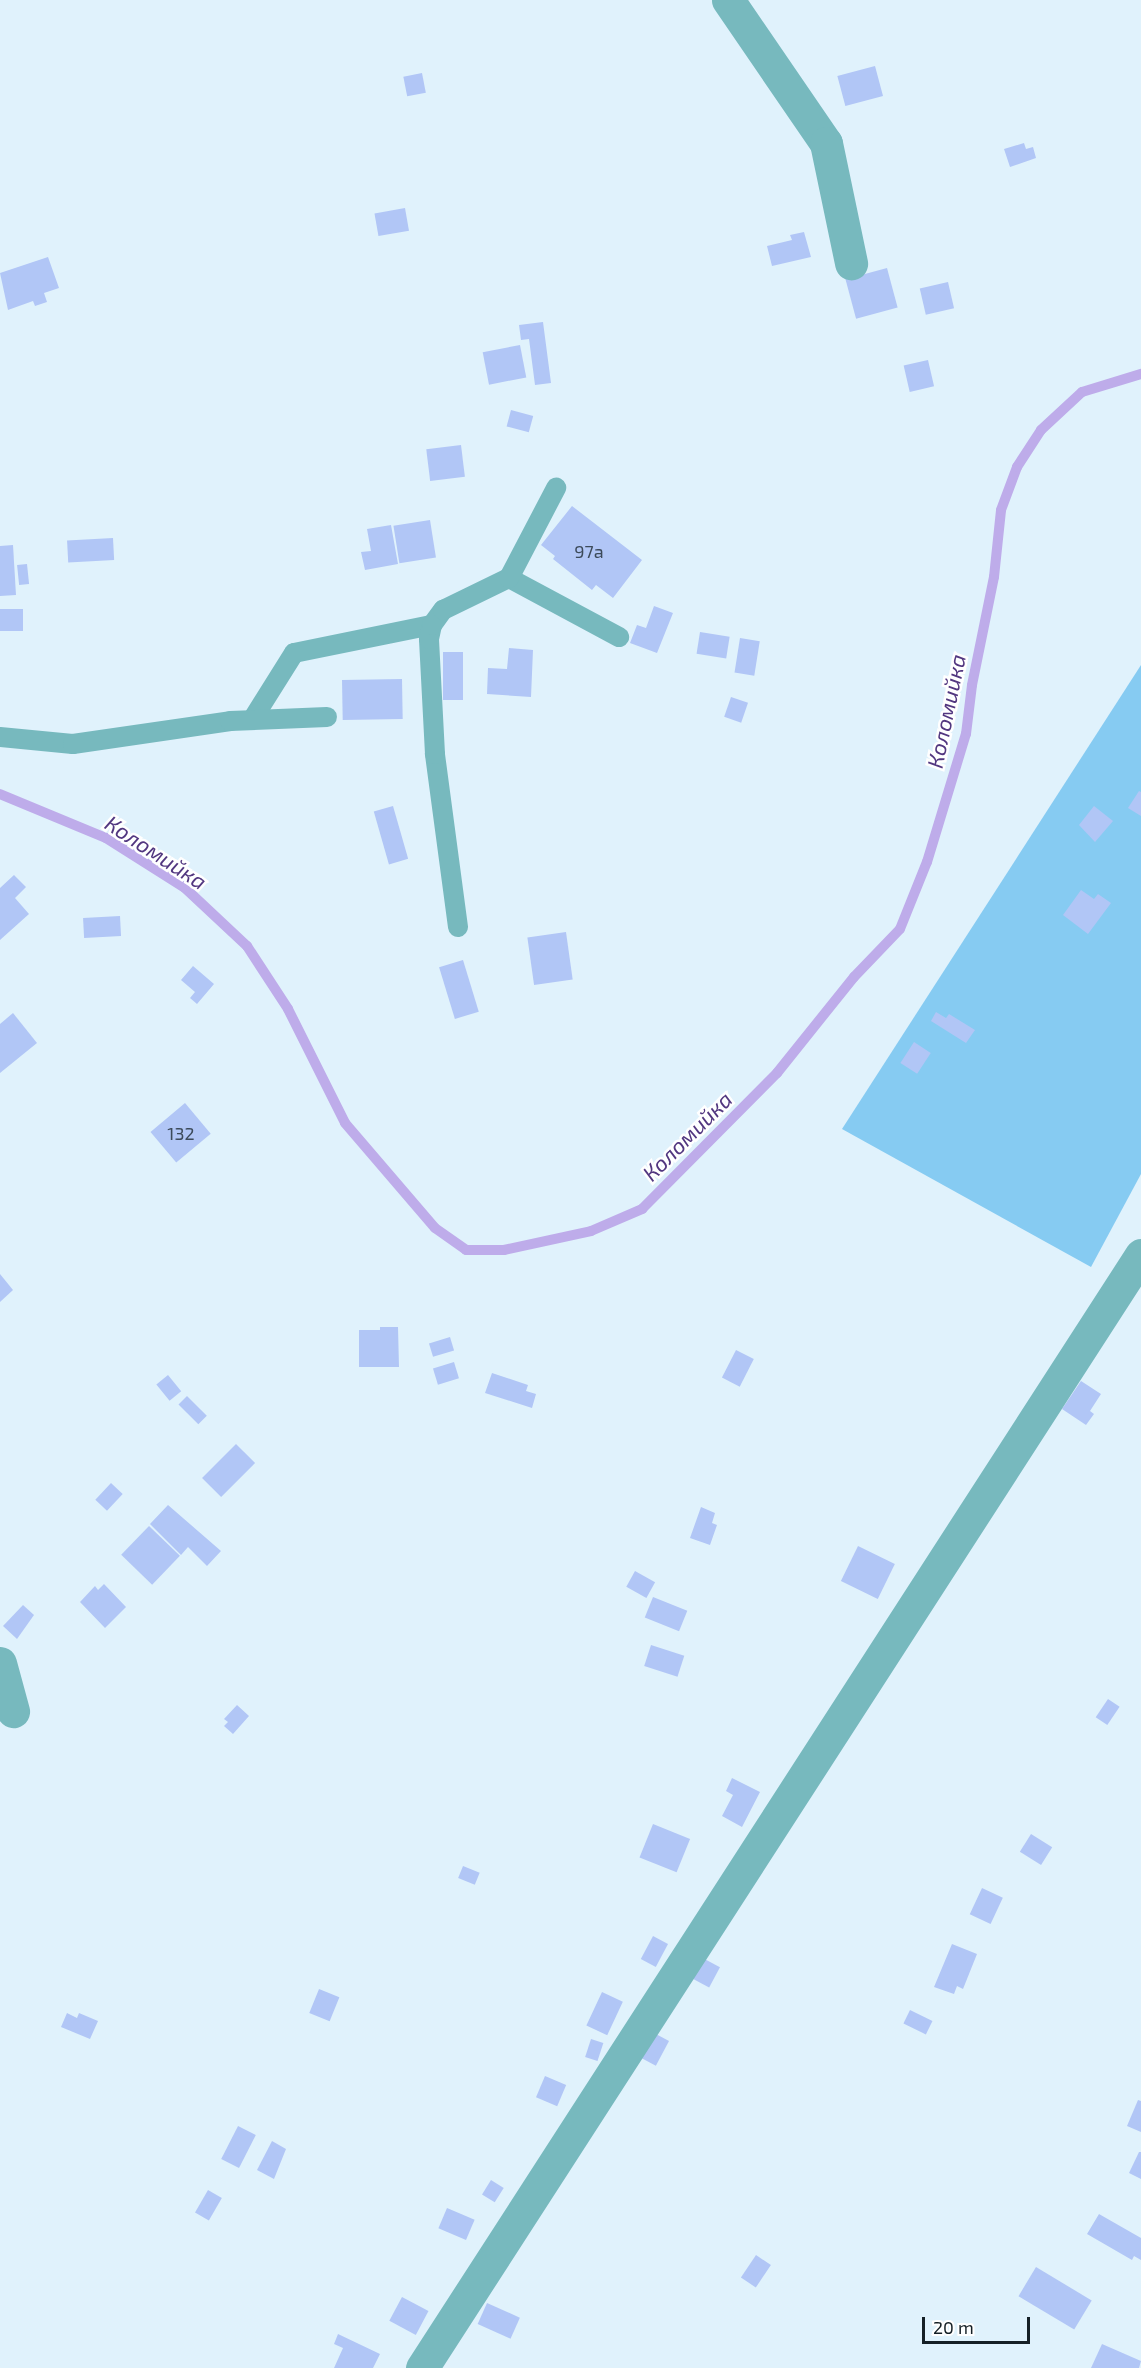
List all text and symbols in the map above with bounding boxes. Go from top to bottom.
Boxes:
house number: 97а [574,540,604,562]
water label: Коломийка [921,652,971,770]
water label: Коломийка [100,809,212,895]
water label: Коломийка [637,1086,737,1186]
house number: 132 [167,1122,195,1144]
scale bar [925,2305,1033,2343]
text: 20 m [933,2316,974,2338]

